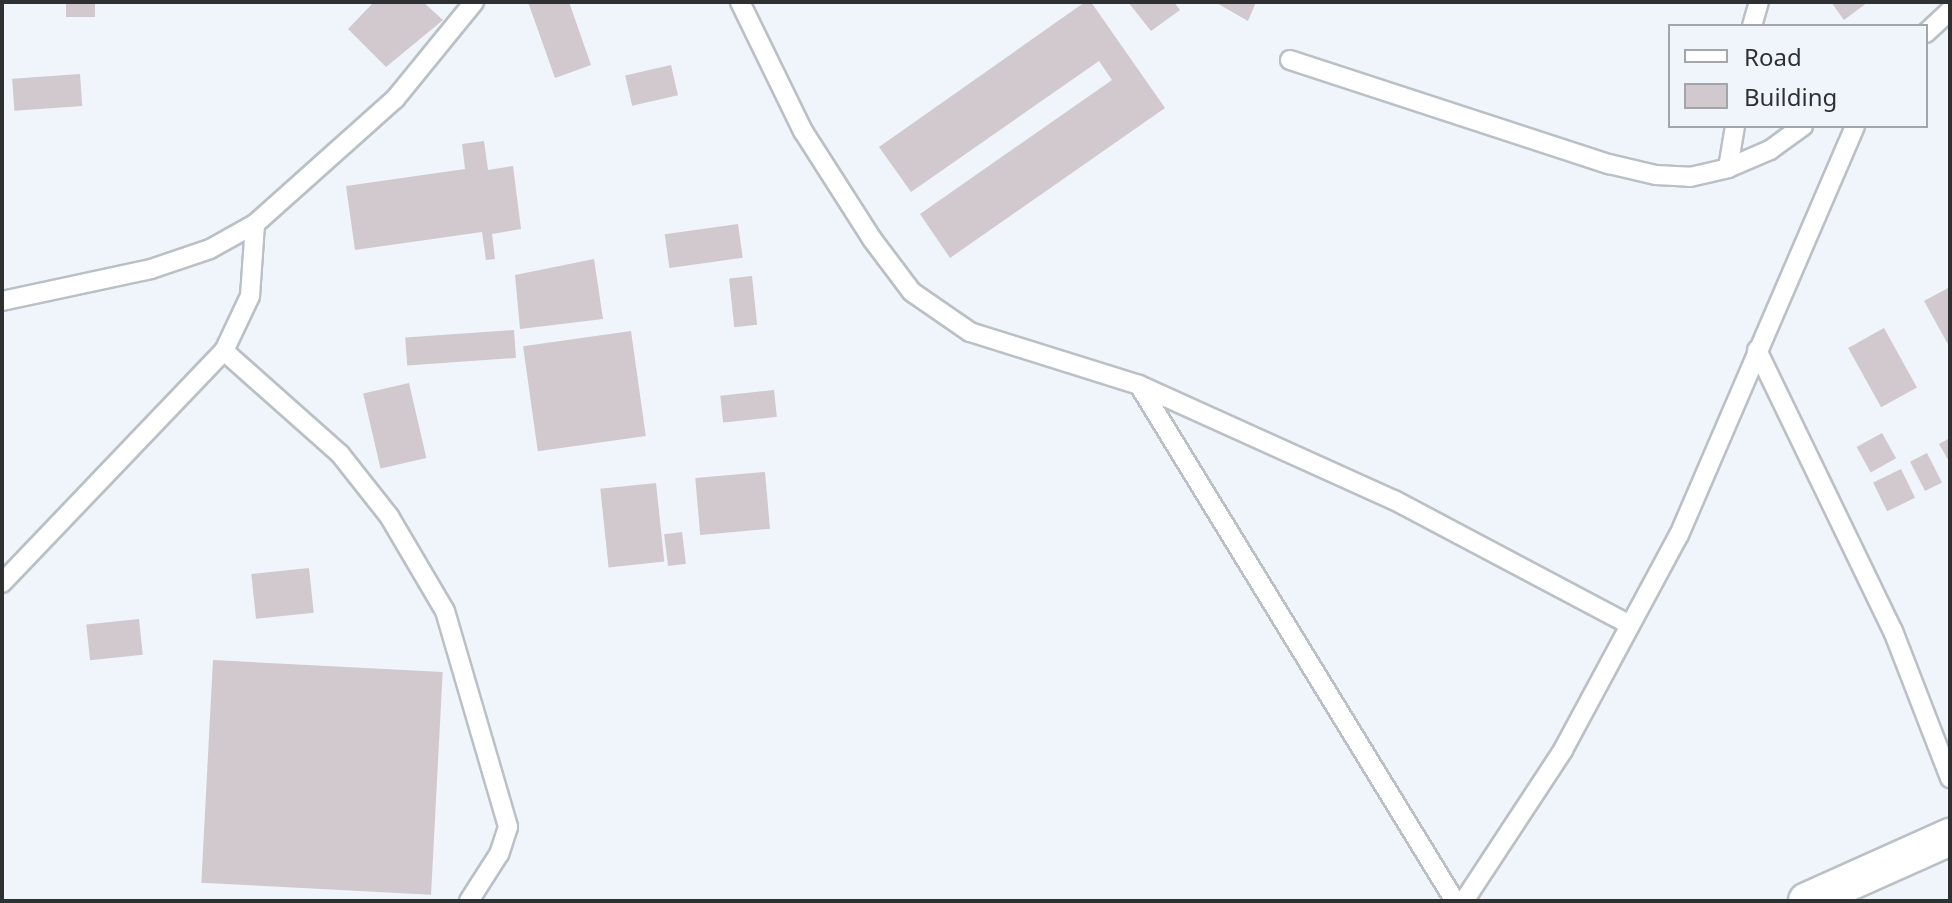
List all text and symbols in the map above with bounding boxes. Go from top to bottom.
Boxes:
legend [1668,24,1928,128]
text: Road [1744,40,1802,73]
text: Building [1744,80,1837,113]

